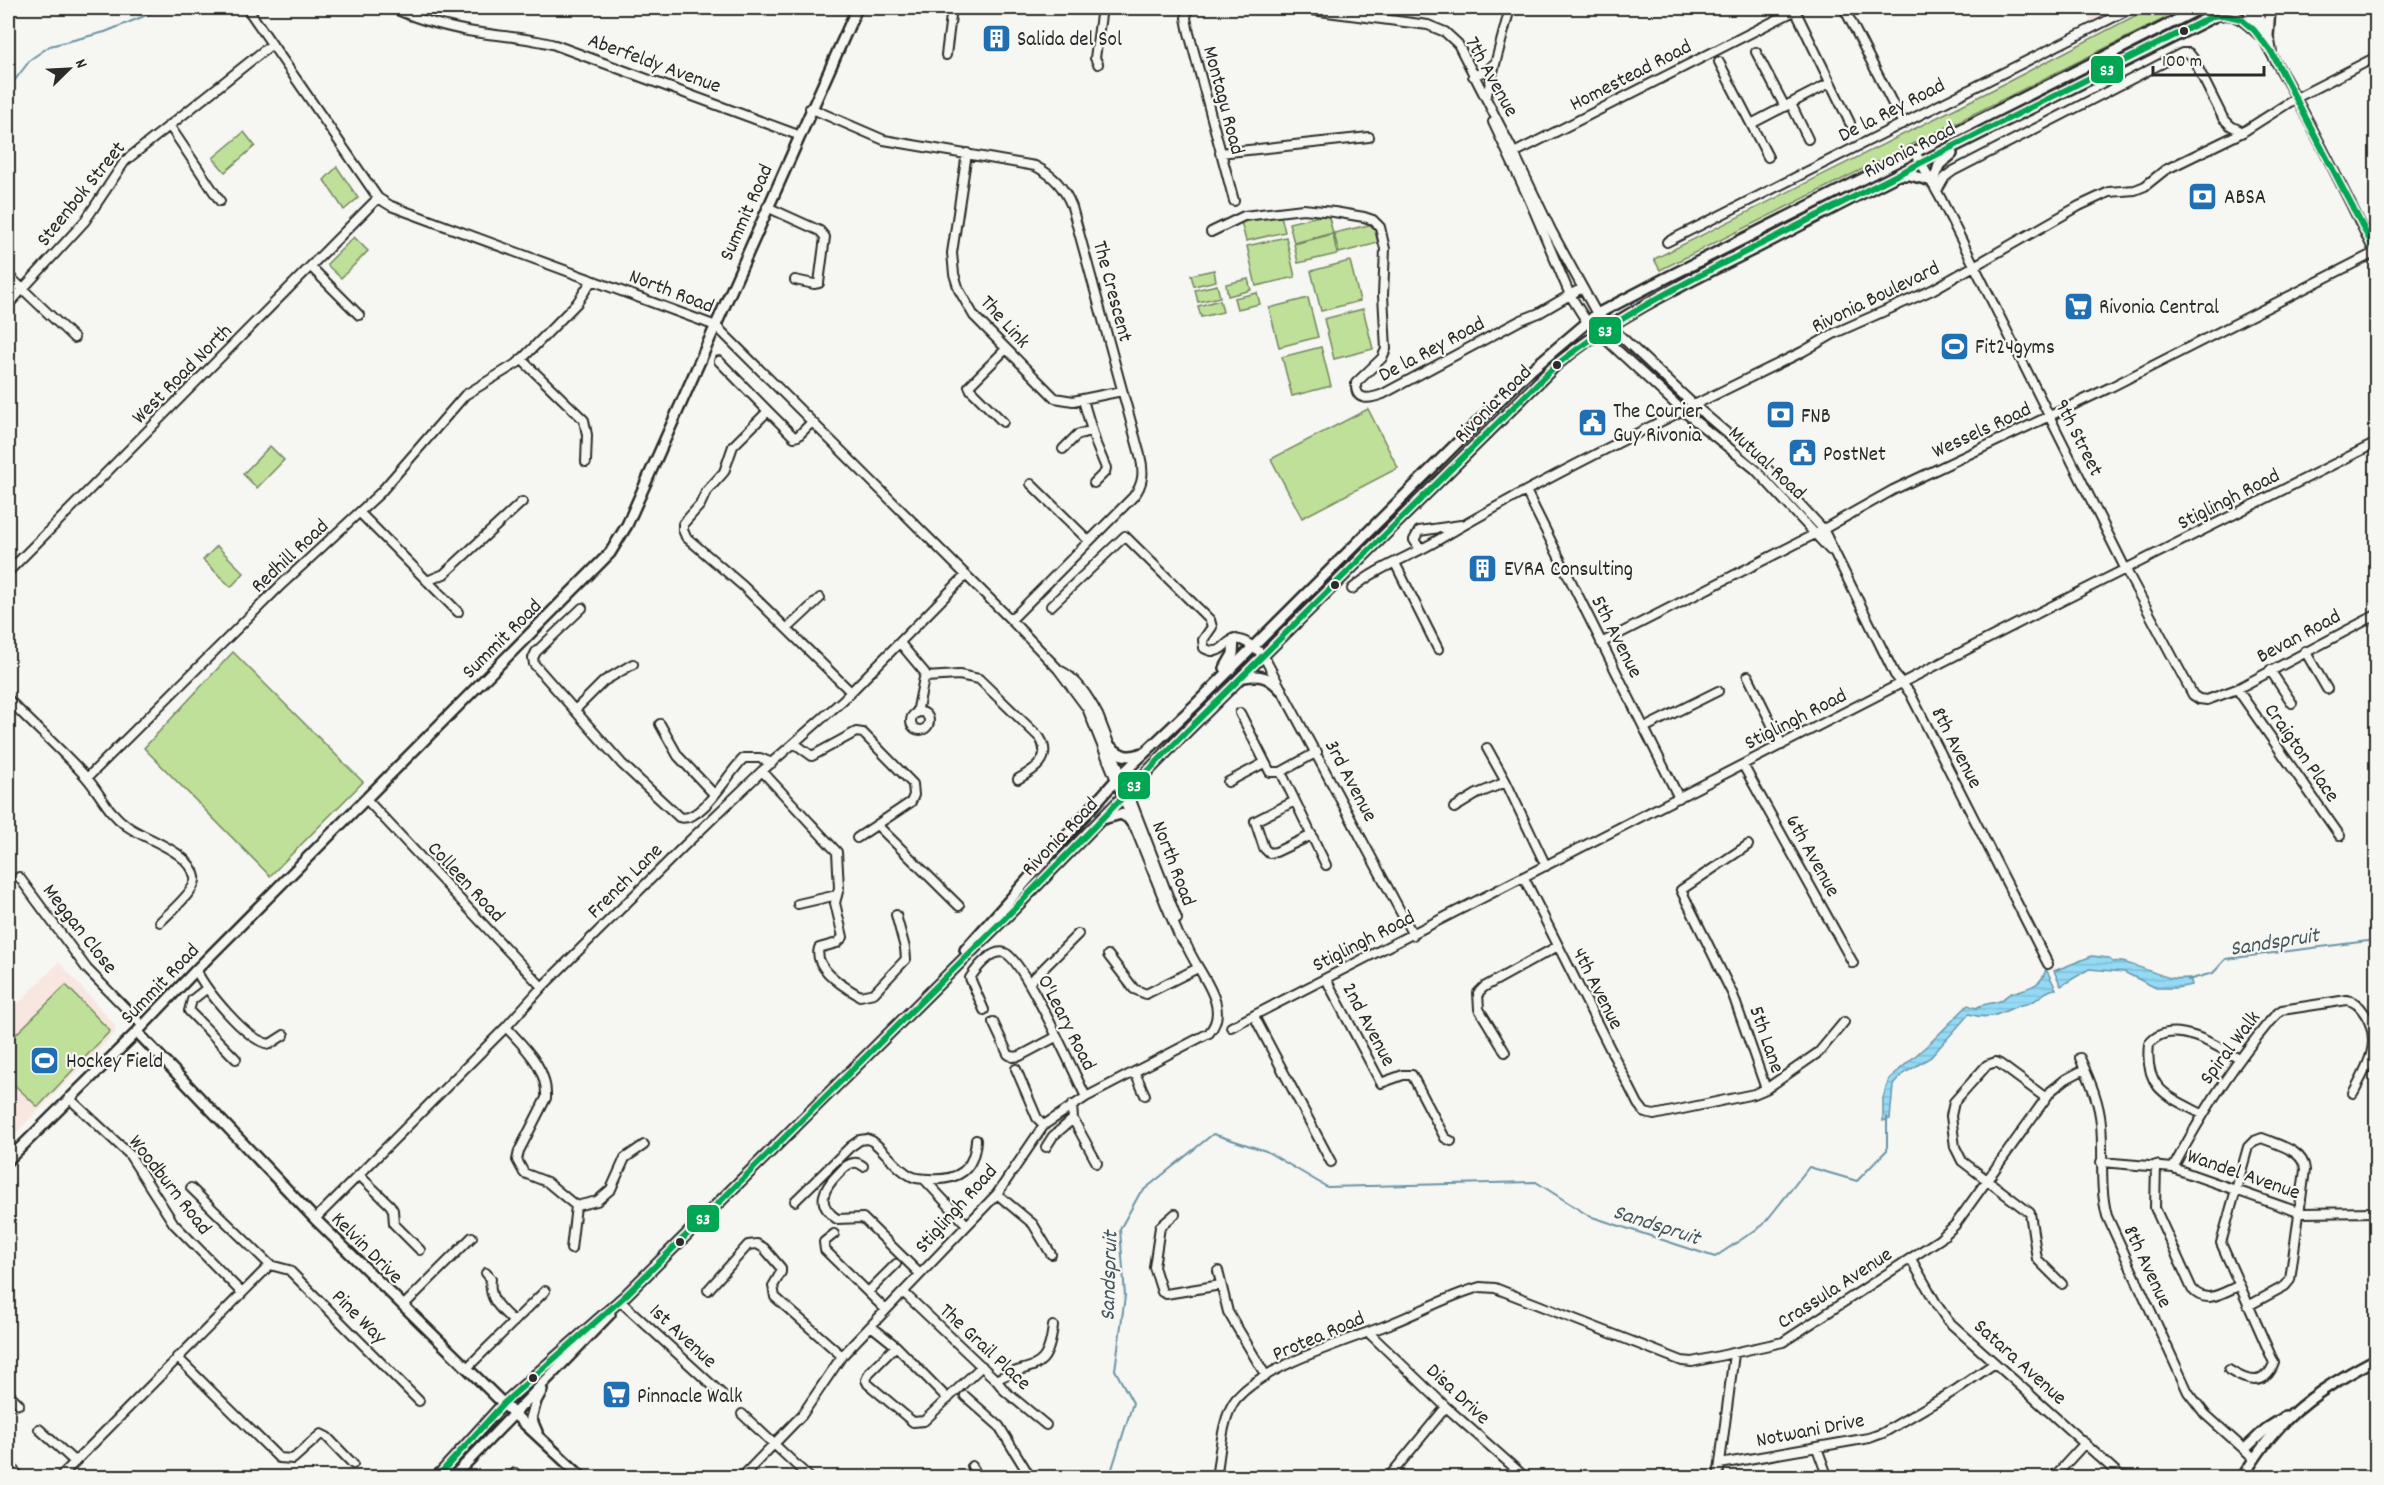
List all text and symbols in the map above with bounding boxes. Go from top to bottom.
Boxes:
building icon: Salida del Sol [980,22,1012,54]
unlabelled marker [2178,25,2190,37]
place label: Salida del Sol [1017,26,1122,56]
street label: Aberfeldy Avenue [583,27,725,103]
street label: 7th Avenue [1456,32,1525,123]
street label: Homestead Road [1565,33,1698,120]
north arrow [39,39,99,99]
scale bar [2153,39,2264,77]
street label: Montagu Road [1193,43,1251,158]
text: 100 m [2162,50,2202,75]
line badge: S3 [2090,55,2124,84]
text: N [68,56,93,72]
text: S3 [2100,60,2114,83]
street label: De la Rey Road [1834,72,1951,152]
street label: Rivonia Road [1859,116,1962,188]
street label: Steenbok Street [30,135,134,254]
street label: Summit Road [713,160,782,266]
bank icon: ABSA [2187,180,2219,212]
place label: ABSA [2224,184,2266,214]
street label: The Crescent [1083,238,1139,346]
street label: Rivonia Boulevard [1807,255,1945,343]
street label: North Road [624,263,718,323]
street label: The Link [972,290,1036,356]
supermarket icon: Rivonia Central [2062,290,2094,322]
place label: Rivonia Central [2099,294,2219,324]
street label: De la Rey Road [1374,310,1491,391]
line badge: S3 [1588,316,1622,345]
street label: West Road North [126,318,240,432]
text: S3 [1598,321,1612,344]
sports icon: Fit24gyms [1938,330,1970,362]
place label: Fit24gyms [1975,334,2055,364]
street label: Rivonia Road [1448,359,1540,451]
unlabelled marker [1551,359,1563,371]
street label: 9th Street [2045,395,2110,482]
street label: Wessels Road [1928,396,2037,468]
place label: The Courier Guy Rivonia [1613,398,1703,452]
bank icon: FNB [1764,399,1796,431]
place label: FNB [1801,403,1831,433]
public building icon: The Courier Guy Rivonia [1576,406,1608,438]
street label: Mutual Road [1720,420,1812,508]
public building icon: PostNet [1786,437,1818,469]
place label: PostNet [1823,441,1886,471]
street label: Stiglingh Road [2173,462,2286,539]
street label: Redhill Road [245,513,337,601]
building icon: EVRA Consulting [1467,552,1499,584]
place label: EVRA Consulting [1504,556,1633,586]
unlabelled marker [1329,579,1341,591]
street label: 5th Avenue [1582,591,1649,684]
street label: Summit Road [456,593,550,687]
street label: Bevan Road [2252,603,2347,672]
street label: Stiglingh Road [1740,682,1853,759]
street label: Craigton Place [2255,698,2346,809]
street label: 8th Avenue [1922,702,1989,794]
street label: 3rd Avenue [1315,735,1384,828]
line badge: S3 [1117,771,1151,800]
text: S3 [1127,776,1141,799]
street label: Rivonia Road [1016,792,1107,884]
street label: 6th Avenue [1776,810,1846,903]
street label: North Road [1142,817,1202,911]
street label: Colleen Road [419,836,511,931]
street label: French Lane [581,837,671,927]
street label: Meggan Close [34,878,123,981]
street label: Stiglingh Road [1308,904,1421,981]
water label: Sandspruit [2228,921,2323,966]
street label: Summit Road [115,938,208,1032]
street label: 4th Avenue [1563,943,1630,1036]
street label: O'Leary Road [1028,970,1102,1077]
street label: 2nd Avenue [1333,978,1402,1073]
street label: 5th Lane [1740,1002,1791,1078]
street label: Spiral Walk [2194,1006,2269,1092]
sports icon: Hockey Field [29,1044,61,1076]
place label: Hockey Field [66,1048,163,1078]
street label: Woodburn Road [120,1129,217,1242]
street label: Wandel Avenue [2182,1142,2304,1209]
street label: Stiglingh Road [909,1159,1006,1261]
water label: Sandspruit [1608,1198,1705,1256]
line badge: S3 [686,1204,720,1233]
street label: Kelvin Drive [323,1206,409,1292]
text: S3 [696,1209,710,1232]
street label: 8th Avenue [2114,1221,2178,1314]
water label: Sandspruit [1093,1229,1128,1321]
unlabelled marker [674,1236,686,1248]
street label: Crassula Avenue [1772,1241,1899,1338]
street label: Pine Way [323,1284,393,1353]
street label: 1st Avenue [641,1298,723,1377]
street label: The Grail Place [931,1298,1037,1399]
street label: Protea Road [1268,1305,1370,1371]
street label: Satara Avenue [1966,1313,2072,1413]
street label: Disa Drive [1418,1357,1496,1433]
unlabelled marker [527,1372,539,1384]
supermarket icon: Pinnacle Walk [600,1379,632,1411]
place label: Pinnacle Walk [637,1383,743,1413]
street label: Notwani Drive [1754,1407,1867,1457]

